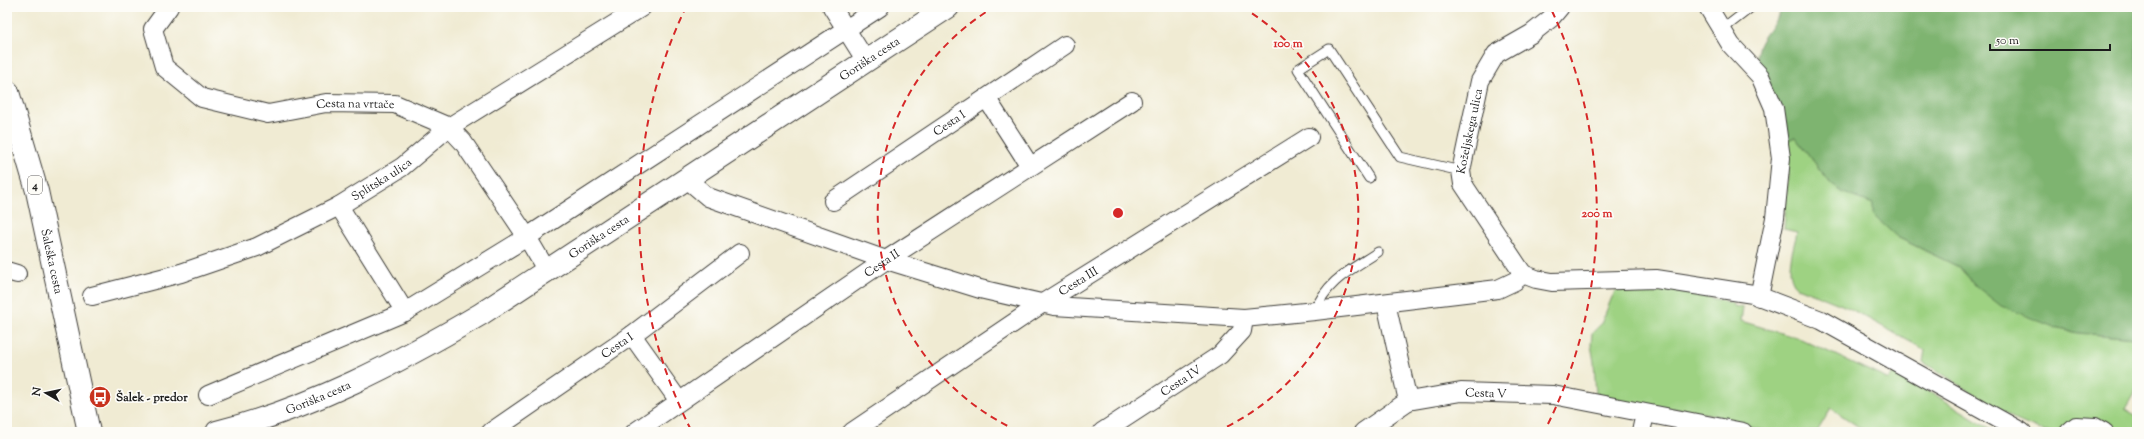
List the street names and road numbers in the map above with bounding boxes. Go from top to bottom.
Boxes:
street label: Goriška cesta [836,33,904,86]
street label: Koželjskega ulica [1453,87,1488,176]
street label: Cesta na vrtače [315,95,395,115]
street label: Cesta I [930,106,970,141]
street label: Splitska ulica [348,154,417,206]
road number: 4 [28,176,42,194]
street label: Goriška cesta [565,211,633,264]
street label: Šaleška cesta [35,227,67,296]
street label: Cesta II [861,245,904,282]
street label: Cesta III [1055,263,1102,301]
street label: Cesta I [598,329,638,364]
street label: Cesta IV [1157,361,1206,401]
street label: Goriška cesta [283,376,354,420]
street label: Cesta V [1465,384,1507,403]

